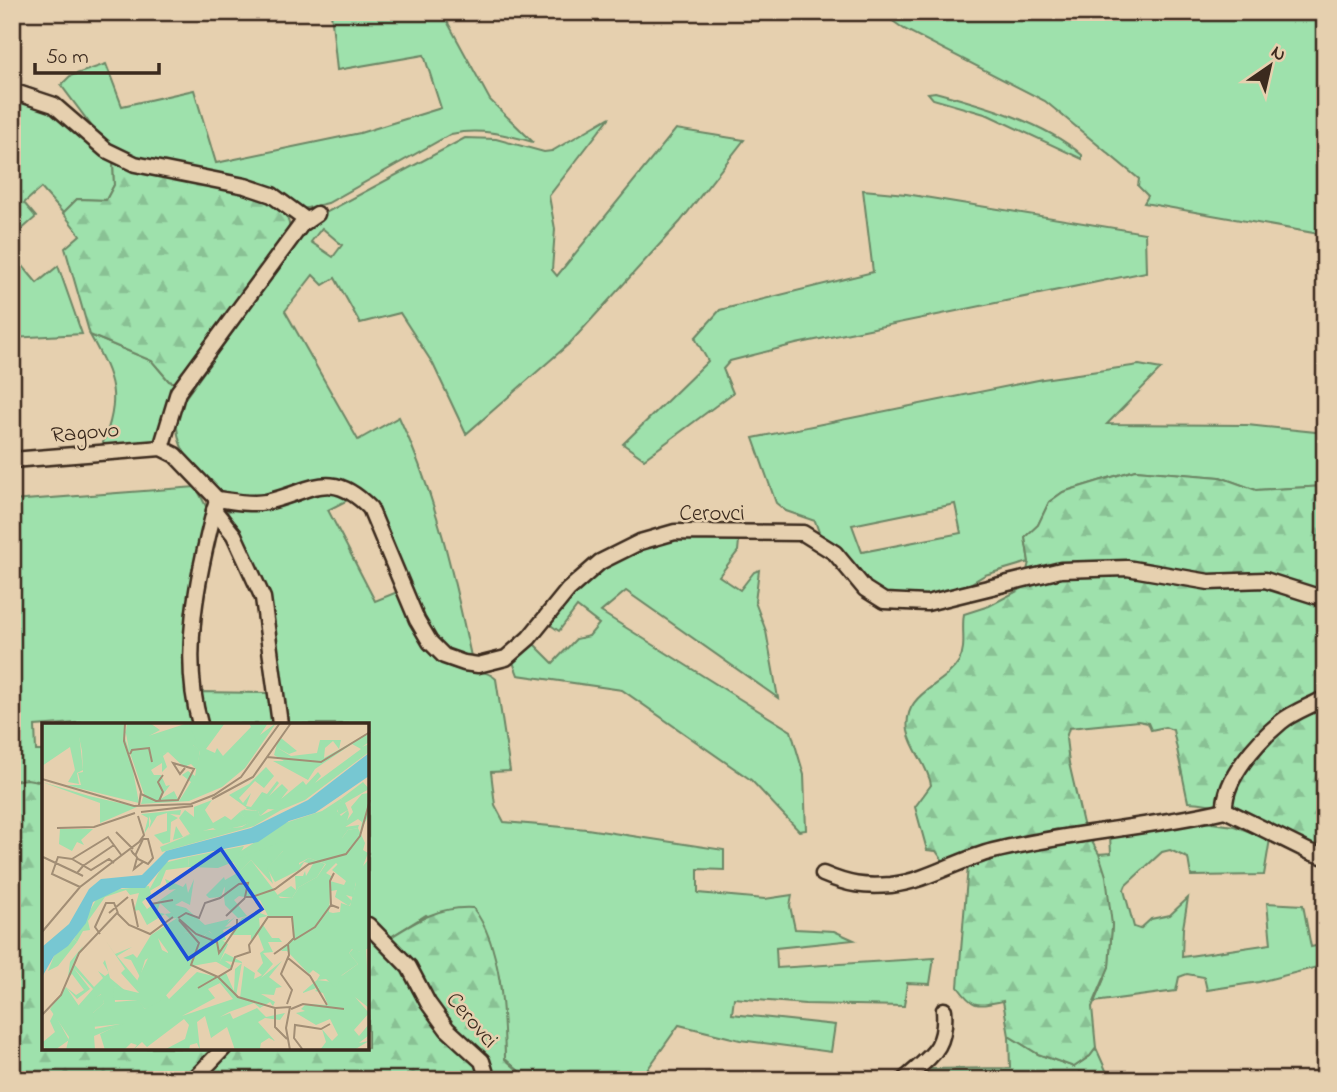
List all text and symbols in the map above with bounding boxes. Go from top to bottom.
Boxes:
scale bar [35,32,159,76]
north arrow [1236,32,1306,102]
text: N [1265,39,1291,69]
text: 50 m [46,43,89,73]
street label: Ragovo [50,414,121,454]
street label: Cerovci [679,498,745,531]
inset map [42,723,369,1050]
street label: Cerovci [437,985,505,1056]

